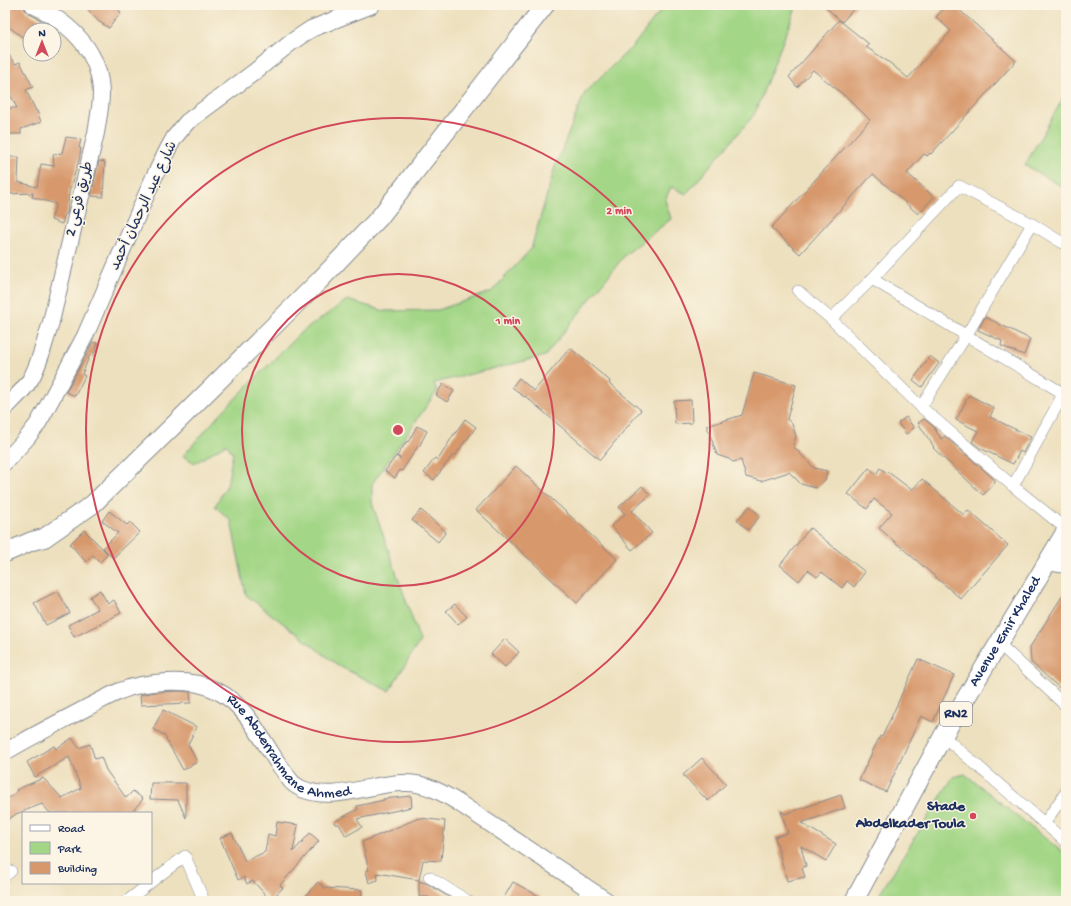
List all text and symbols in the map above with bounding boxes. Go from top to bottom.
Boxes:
north arrow [22,22,62,62]
text: N [38,28,46,40]
street label: شارع عبد الرحمان أحمد [104,137,182,274]
street label: طريق فرعي 2 [62,159,100,239]
text: 2 min [606,205,632,219]
text: 1 min [495,315,521,329]
centre of rings [391,423,405,437]
street label: Avenue Emir Khaled [966,572,1046,690]
street label: Rue Abderrahmane Ahmed [223,691,354,803]
road number: RN2 [940,702,972,726]
place label: Stade Abdelkader Toula [855,798,966,833]
marker: Stade Abdelkader Toula [968,811,978,821]
legend [22,812,152,884]
text: Road [58,823,85,837]
text: Park [57,843,83,857]
text: Building [57,863,97,877]

